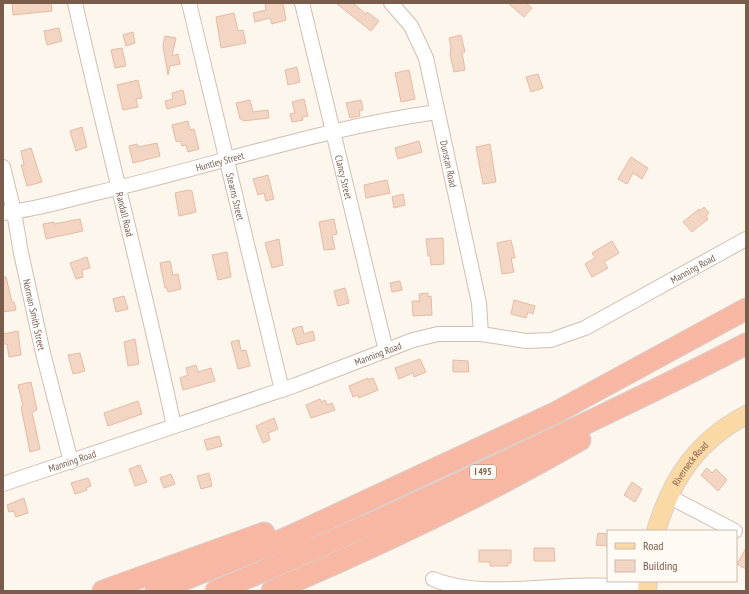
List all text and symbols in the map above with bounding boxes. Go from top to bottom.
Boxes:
street label: Dunstan Road [437,139,460,189]
street label: Huntley Street [194,149,246,174]
street label: Clancy Street [332,154,355,201]
street label: Stearns Street [223,172,247,222]
street label: Randall Road [113,191,136,238]
street label: Manning Road [668,251,718,287]
street label: Norman Smith Street [20,278,48,352]
street label: Manning Road [353,339,403,369]
street label: Riverneck Road [669,439,711,488]
street label: Manning Road [47,447,98,475]
road number: I 495 [470,465,496,479]
legend [607,530,737,582]
text: Road [643,538,663,553]
text: Building [643,558,678,573]

